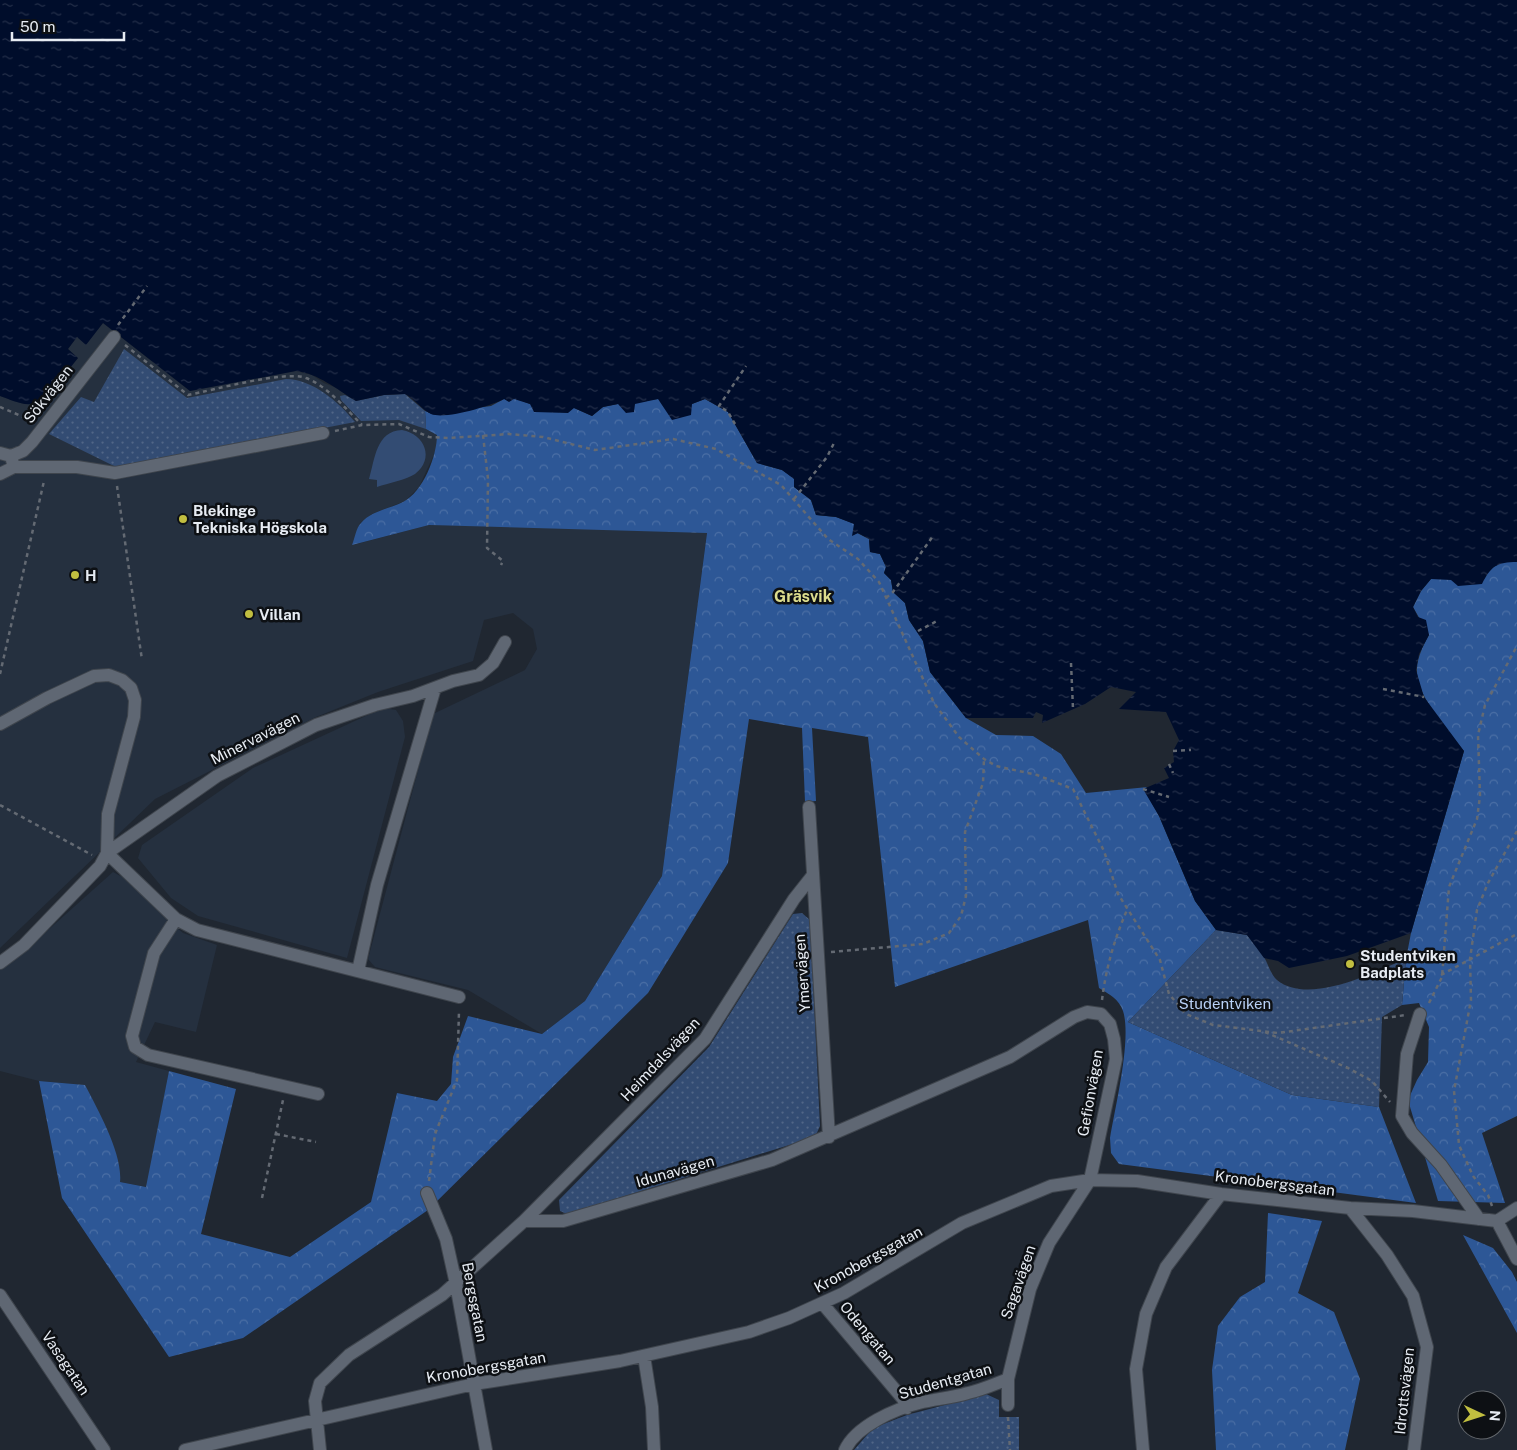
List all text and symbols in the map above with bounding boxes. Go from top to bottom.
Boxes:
scale bar [12,10,125,42]
text: 50 m [20,18,55,35]
street label: Sökvägen [20,362,76,426]
place label: Blekinge Tekniska Högskola [193,502,327,536]
marker: Blekinge Tekniska Högskola [177,513,189,525]
place label: H [85,567,97,584]
marker: H [69,569,81,581]
district label: Gräsvik [774,587,832,606]
place label: Villan [259,606,301,623]
marker: Villan [243,608,255,620]
street label: Minervavägen [208,708,302,768]
street label: Ymervägen [791,933,813,1013]
place label: Studentviken Badplats [1360,947,1456,981]
marker: Studentviken Badplats [1344,958,1356,970]
park label: Studentviken [1179,995,1271,1012]
street label: Heimdalsvägen [617,1014,703,1104]
street label: Gefionvägen [1074,1048,1106,1138]
street label: Idunavägen [634,1152,716,1190]
street label: Kronobergsgatan [1214,1167,1336,1199]
street label: Kronobergsgatan [811,1222,925,1296]
street label: Sagavägen [997,1243,1039,1321]
street label: Bergsgatan [459,1261,491,1343]
street label: Odengatan [837,1298,899,1368]
street label: Vasagatan [38,1328,94,1398]
street label: Idrottsvägen [1391,1347,1417,1435]
street label: Kronobergsgatan [425,1348,547,1386]
street label: Studentgatan [897,1360,993,1402]
north arrow [1457,1390,1507,1440]
text: N [1487,1410,1503,1422]

